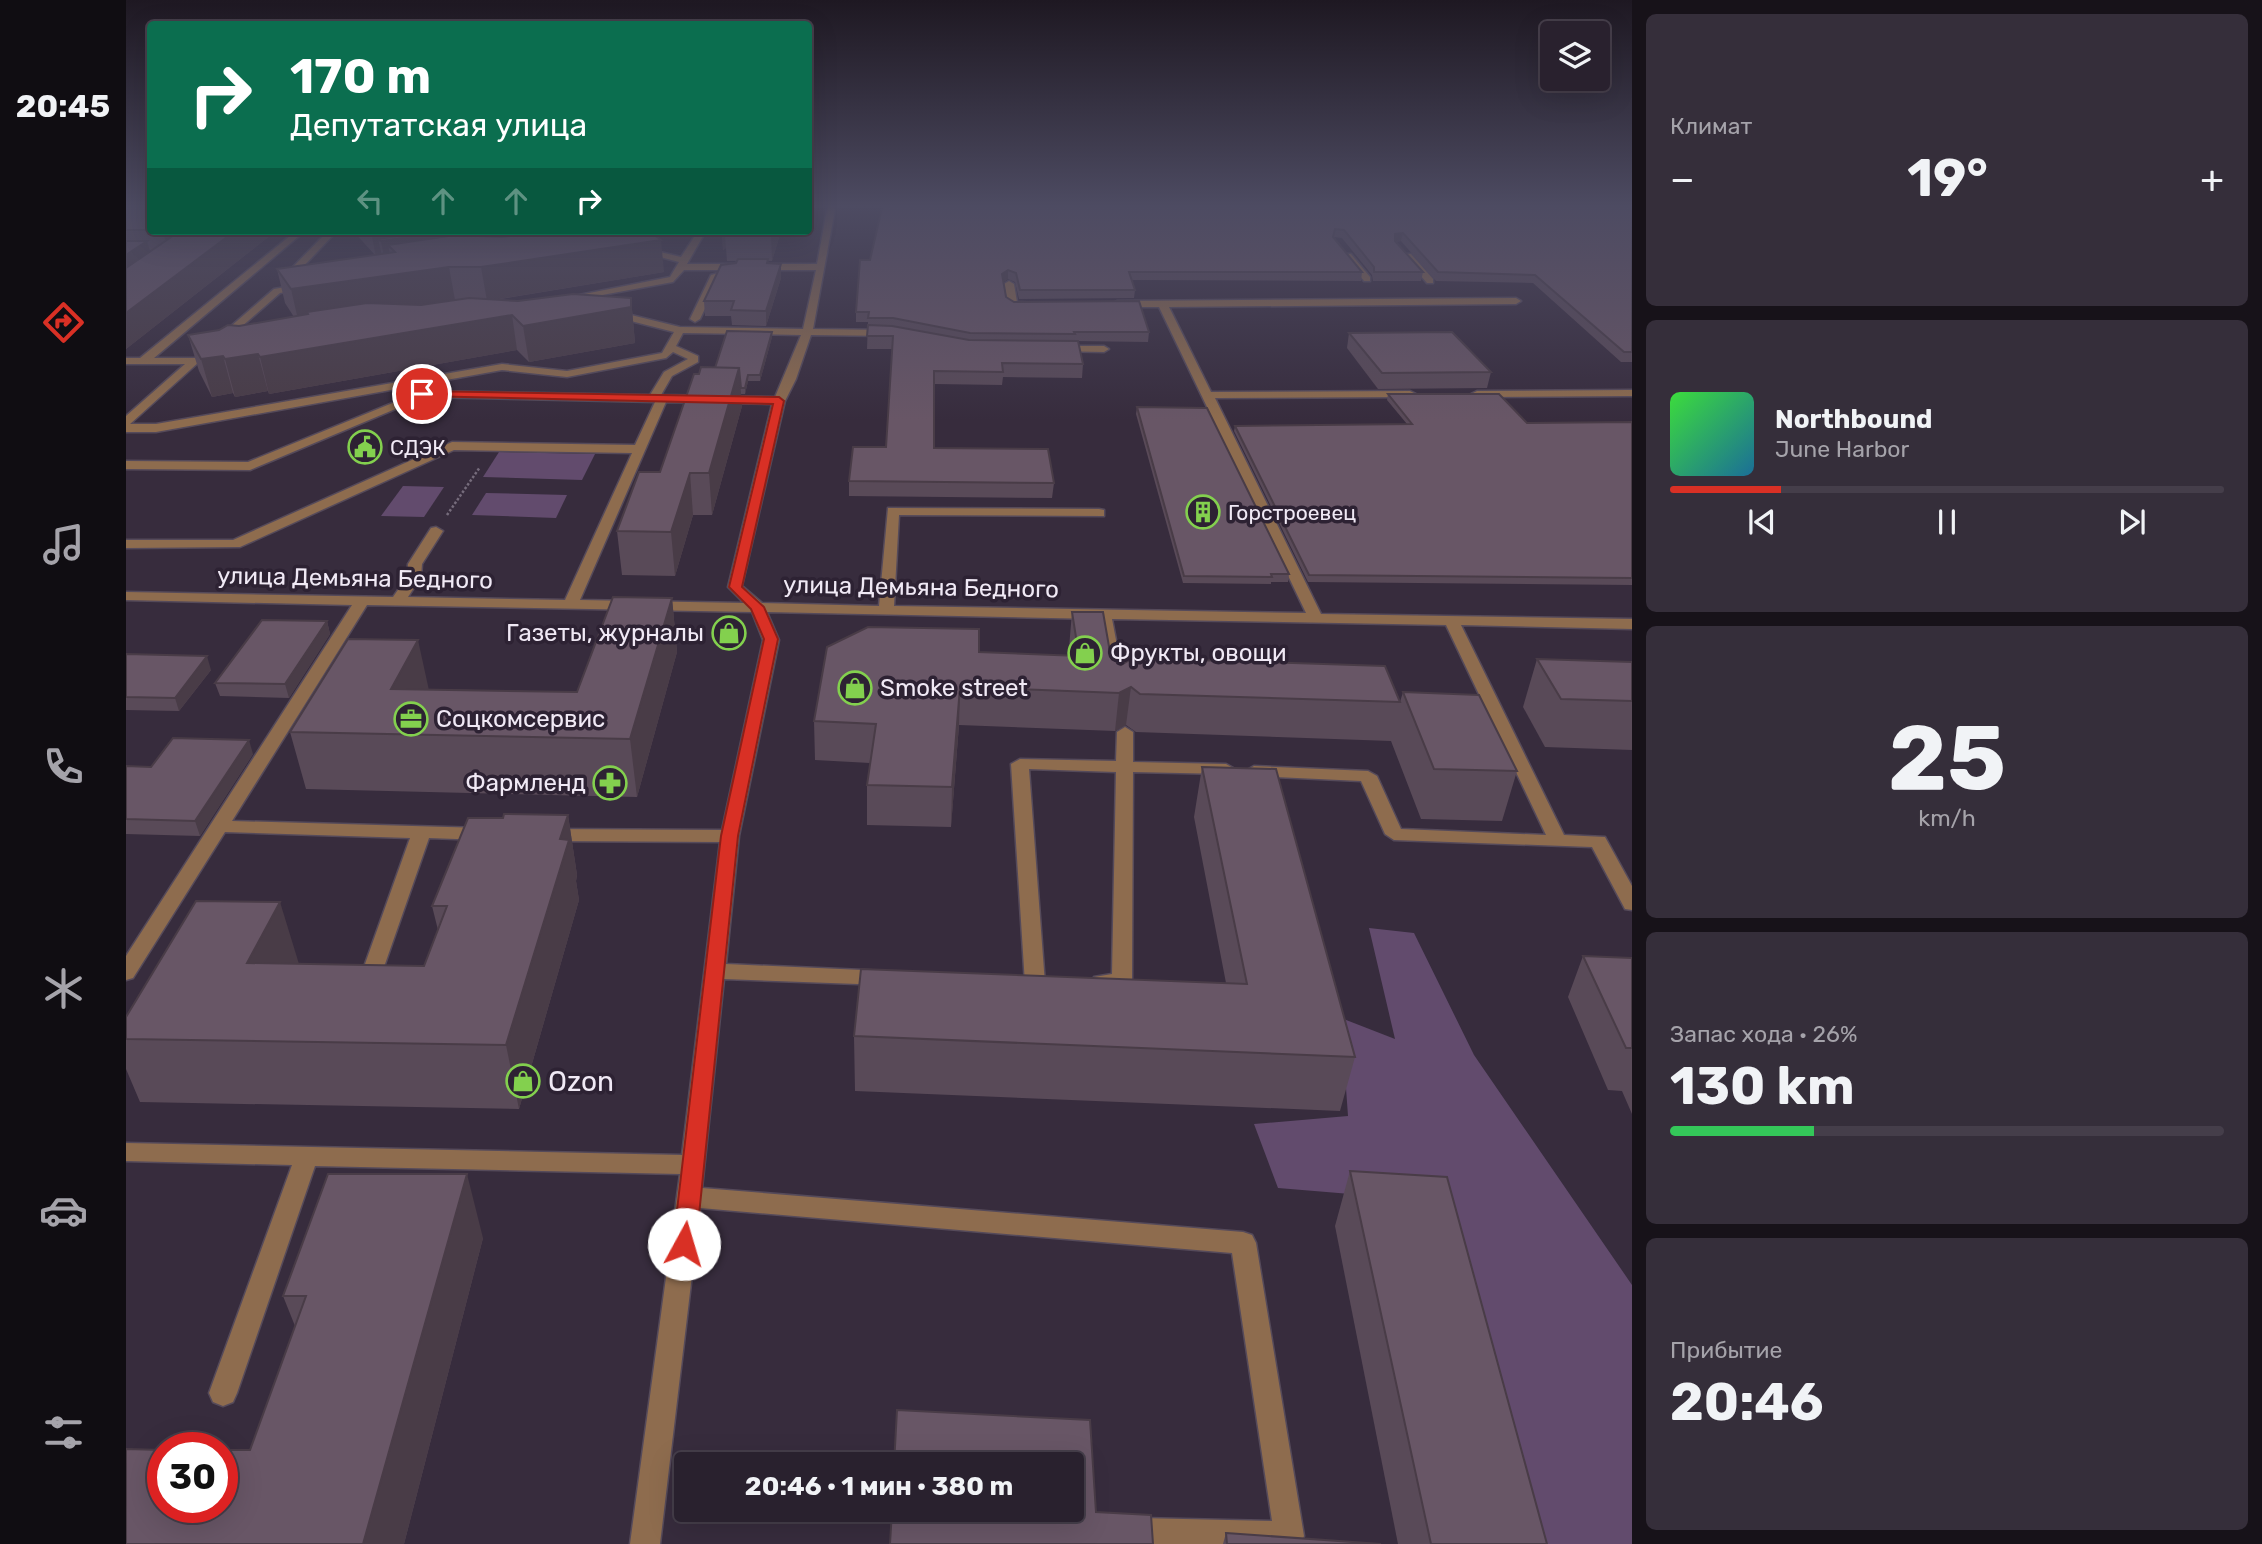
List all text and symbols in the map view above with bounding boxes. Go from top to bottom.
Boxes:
map controls [1540,21,1610,91]
button: layers [1540,21,1610,91]
text: 170 m [290,47,431,105]
icon: right [175,49,266,140]
text: 20:45 [16,87,110,125]
text: Депутатская улица [290,106,587,144]
text: Климат [1670,112,1752,140]
text: 19° [1907,147,1988,209]
text: − [1670,156,1695,202]
text: + [2200,156,2224,202]
icon: left [351,182,389,220]
icon: ahead [424,182,462,220]
icon: ahead [497,182,535,220]
icon: right [570,182,608,220]
icon: directions [39,298,88,347]
pin [392,364,452,424]
icon: arrive [403,375,441,413]
text: Northbound [1775,404,1933,435]
public building icon: СДЭК [346,428,384,466]
place label: СДЭК [390,435,446,460]
text: June Harbor [1775,435,1909,463]
building icon: Горстроевец [1184,493,1222,531]
place label: Горстроевец [1228,500,1356,525]
icon: previous [1743,503,1781,541]
icon: pause [1928,503,1966,541]
icon: next [2113,503,2151,541]
icon: music [39,520,88,569]
street label: улица Демьяна Бедного [217,562,493,594]
street label: улица Демьяна Бедного [783,571,1059,603]
shop icon: Газеты, журналы [710,614,748,652]
place label: Газеты, журналы [506,619,704,647]
shop icon: Фрукты, овощи [1066,634,1104,672]
place label: Фрукты, овощи [1110,639,1287,667]
shop icon: Smoke street [836,669,874,707]
place label: Smoke street [880,674,1028,702]
office icon: Соцкомсервис [392,700,430,738]
text: 25 [1888,704,2006,812]
place label: Соцкомсервис [436,705,605,733]
icon: phone [39,742,88,791]
pharmacy icon: Фармленд [591,764,629,802]
place label: Фармленд [465,769,586,797]
text: km/h [1918,804,1976,832]
icon: climate [39,964,88,1013]
text: Запас хода · 26% [1670,1020,1857,1048]
text: 130 km [1670,1055,1855,1117]
shop icon: Ozon [504,1062,542,1100]
place label: Ozon [548,1065,614,1098]
icon: car [39,1186,88,1235]
position arrow [647,1207,721,1281]
text: Прибытие [1670,1336,1782,1364]
text: 20:46 [1670,1371,1824,1433]
icon: filters [39,1408,88,1457]
speed limit sign: 30 [147,1432,238,1523]
text: 20:46 · 1 мин · 380 m [745,1471,1013,1502]

